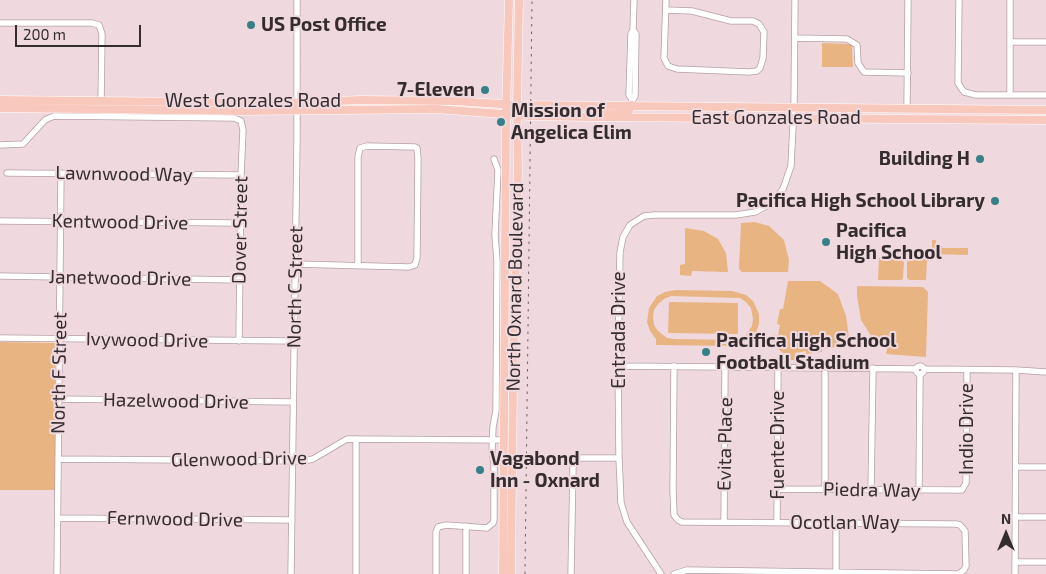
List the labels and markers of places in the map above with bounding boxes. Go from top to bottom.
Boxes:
place label: US Post Office [261,14,387,36]
marker: US Post Office [245,19,257,31]
place label: 7-Eleven [397,79,475,101]
marker: 7-Eleven [479,84,491,96]
place label: Mission of Angelica Elim [511,100,632,144]
marker: Mission of Angelica Elim [495,116,507,128]
place label: Building H [879,148,970,170]
marker: Building H [974,153,986,165]
place label: Pacifica High School Library [736,190,985,212]
marker: Pacifica High School Library [989,195,1001,207]
place label: Pacifica High School [836,220,942,264]
marker: Pacifica High School [820,236,832,248]
place label: Pacifica High School Football Stadium [716,330,896,374]
marker: Pacifica High School Football Stadium [700,346,712,358]
place label: Vagabond Inn - Oxnard [490,448,600,492]
marker: Vagabond Inn - Oxnard [474,464,486,476]

